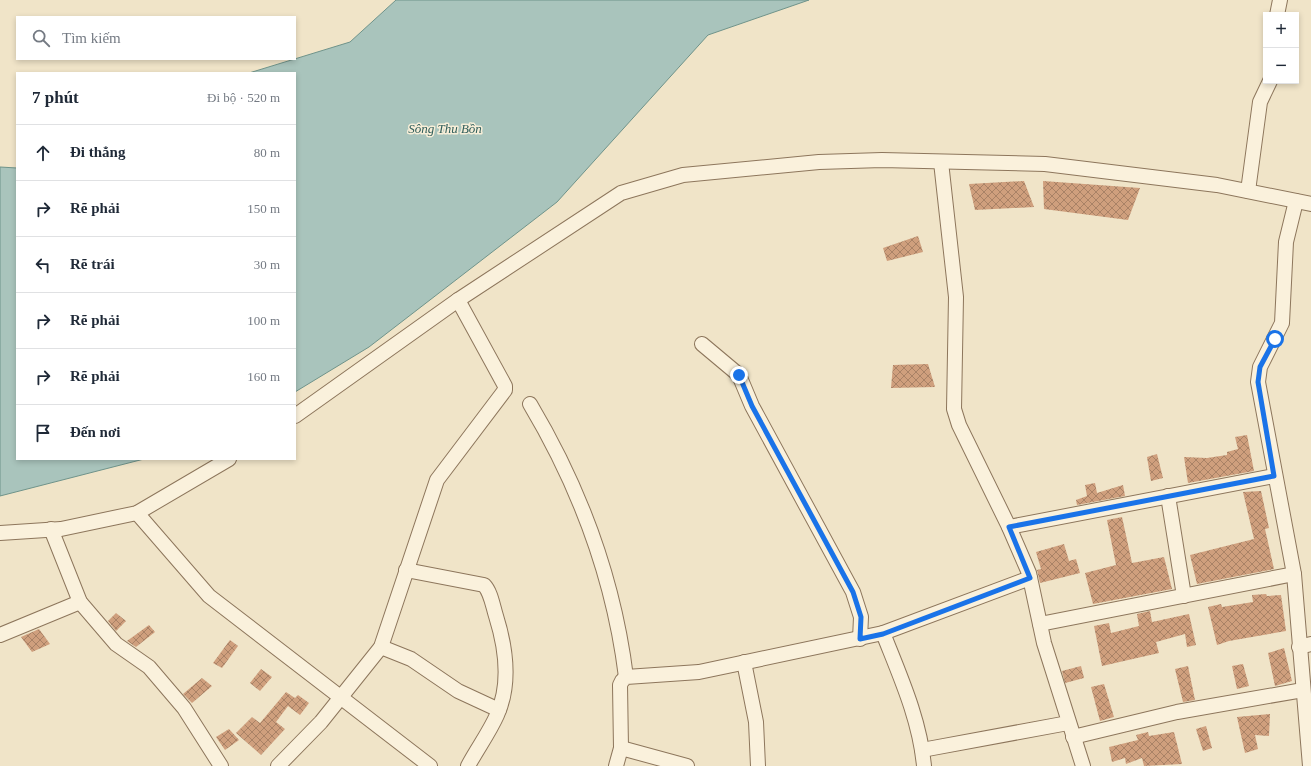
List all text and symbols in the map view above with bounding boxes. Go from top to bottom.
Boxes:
map controls [1263,12,1299,84]
button: + [1263,12,1299,48]
search box [16,16,296,60]
icon: search [30,27,52,49]
text: Tìm kiếm [62,30,121,46]
button: − [1263,48,1299,84]
text: 7 phút [32,88,79,107]
text: Đi bộ · 520 m [207,90,280,105]
water label: Sông Thu Bồn [408,121,482,136]
icon: ahead [32,142,54,164]
text: Đi thẳng [70,144,125,160]
text: 80 m [254,145,280,160]
icon: right [32,198,54,220]
text: Rẽ phải [70,200,120,216]
text: 150 m [247,201,280,216]
icon: left [32,254,54,276]
text: Rẽ trái [70,256,115,272]
text: 30 m [254,257,280,272]
icon: right [32,310,54,332]
text: Rẽ phải [70,312,120,328]
text: 100 m [247,313,280,328]
route start [1266,330,1284,348]
icon: right [32,366,54,388]
route end [730,366,748,384]
text: Rẽ phải [70,368,120,384]
text: 160 m [247,369,280,384]
icon: arrive [32,422,54,444]
text: Đến nơi [70,424,120,440]

